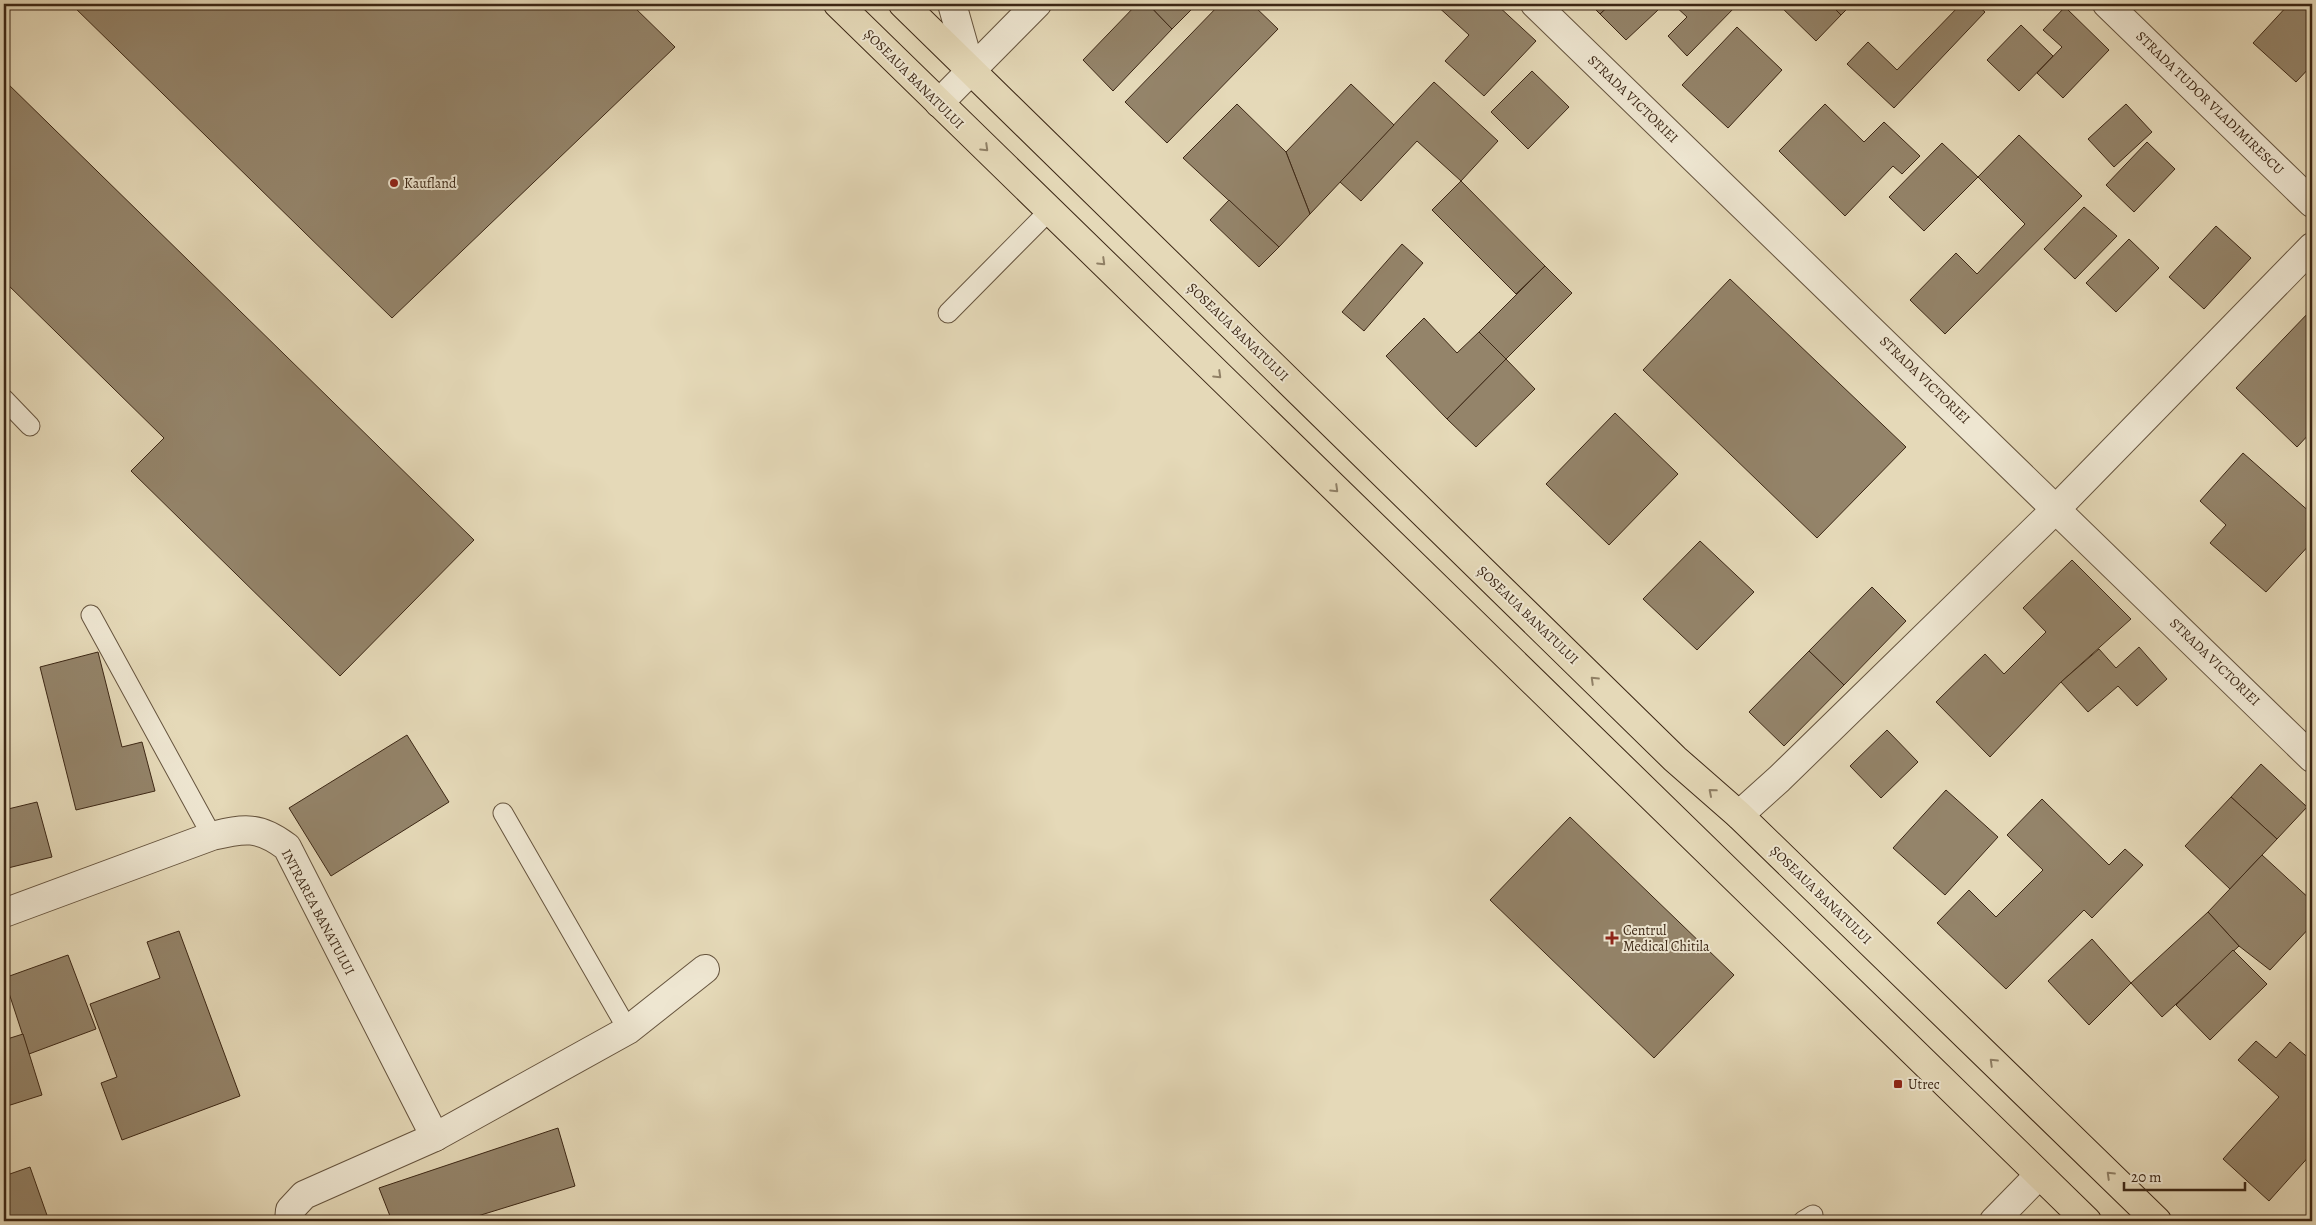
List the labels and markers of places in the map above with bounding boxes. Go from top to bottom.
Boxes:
place label: Kaufland [404,174,457,193]
marker: Kaufland [388,177,400,189]
place label: Centrul Medical Chitila [1623,921,1710,956]
marker: Centrul Medical Chitila [1605,931,1619,945]
place label: Utrec [1908,1075,1940,1094]
marker: Utrec [1892,1078,1904,1090]

